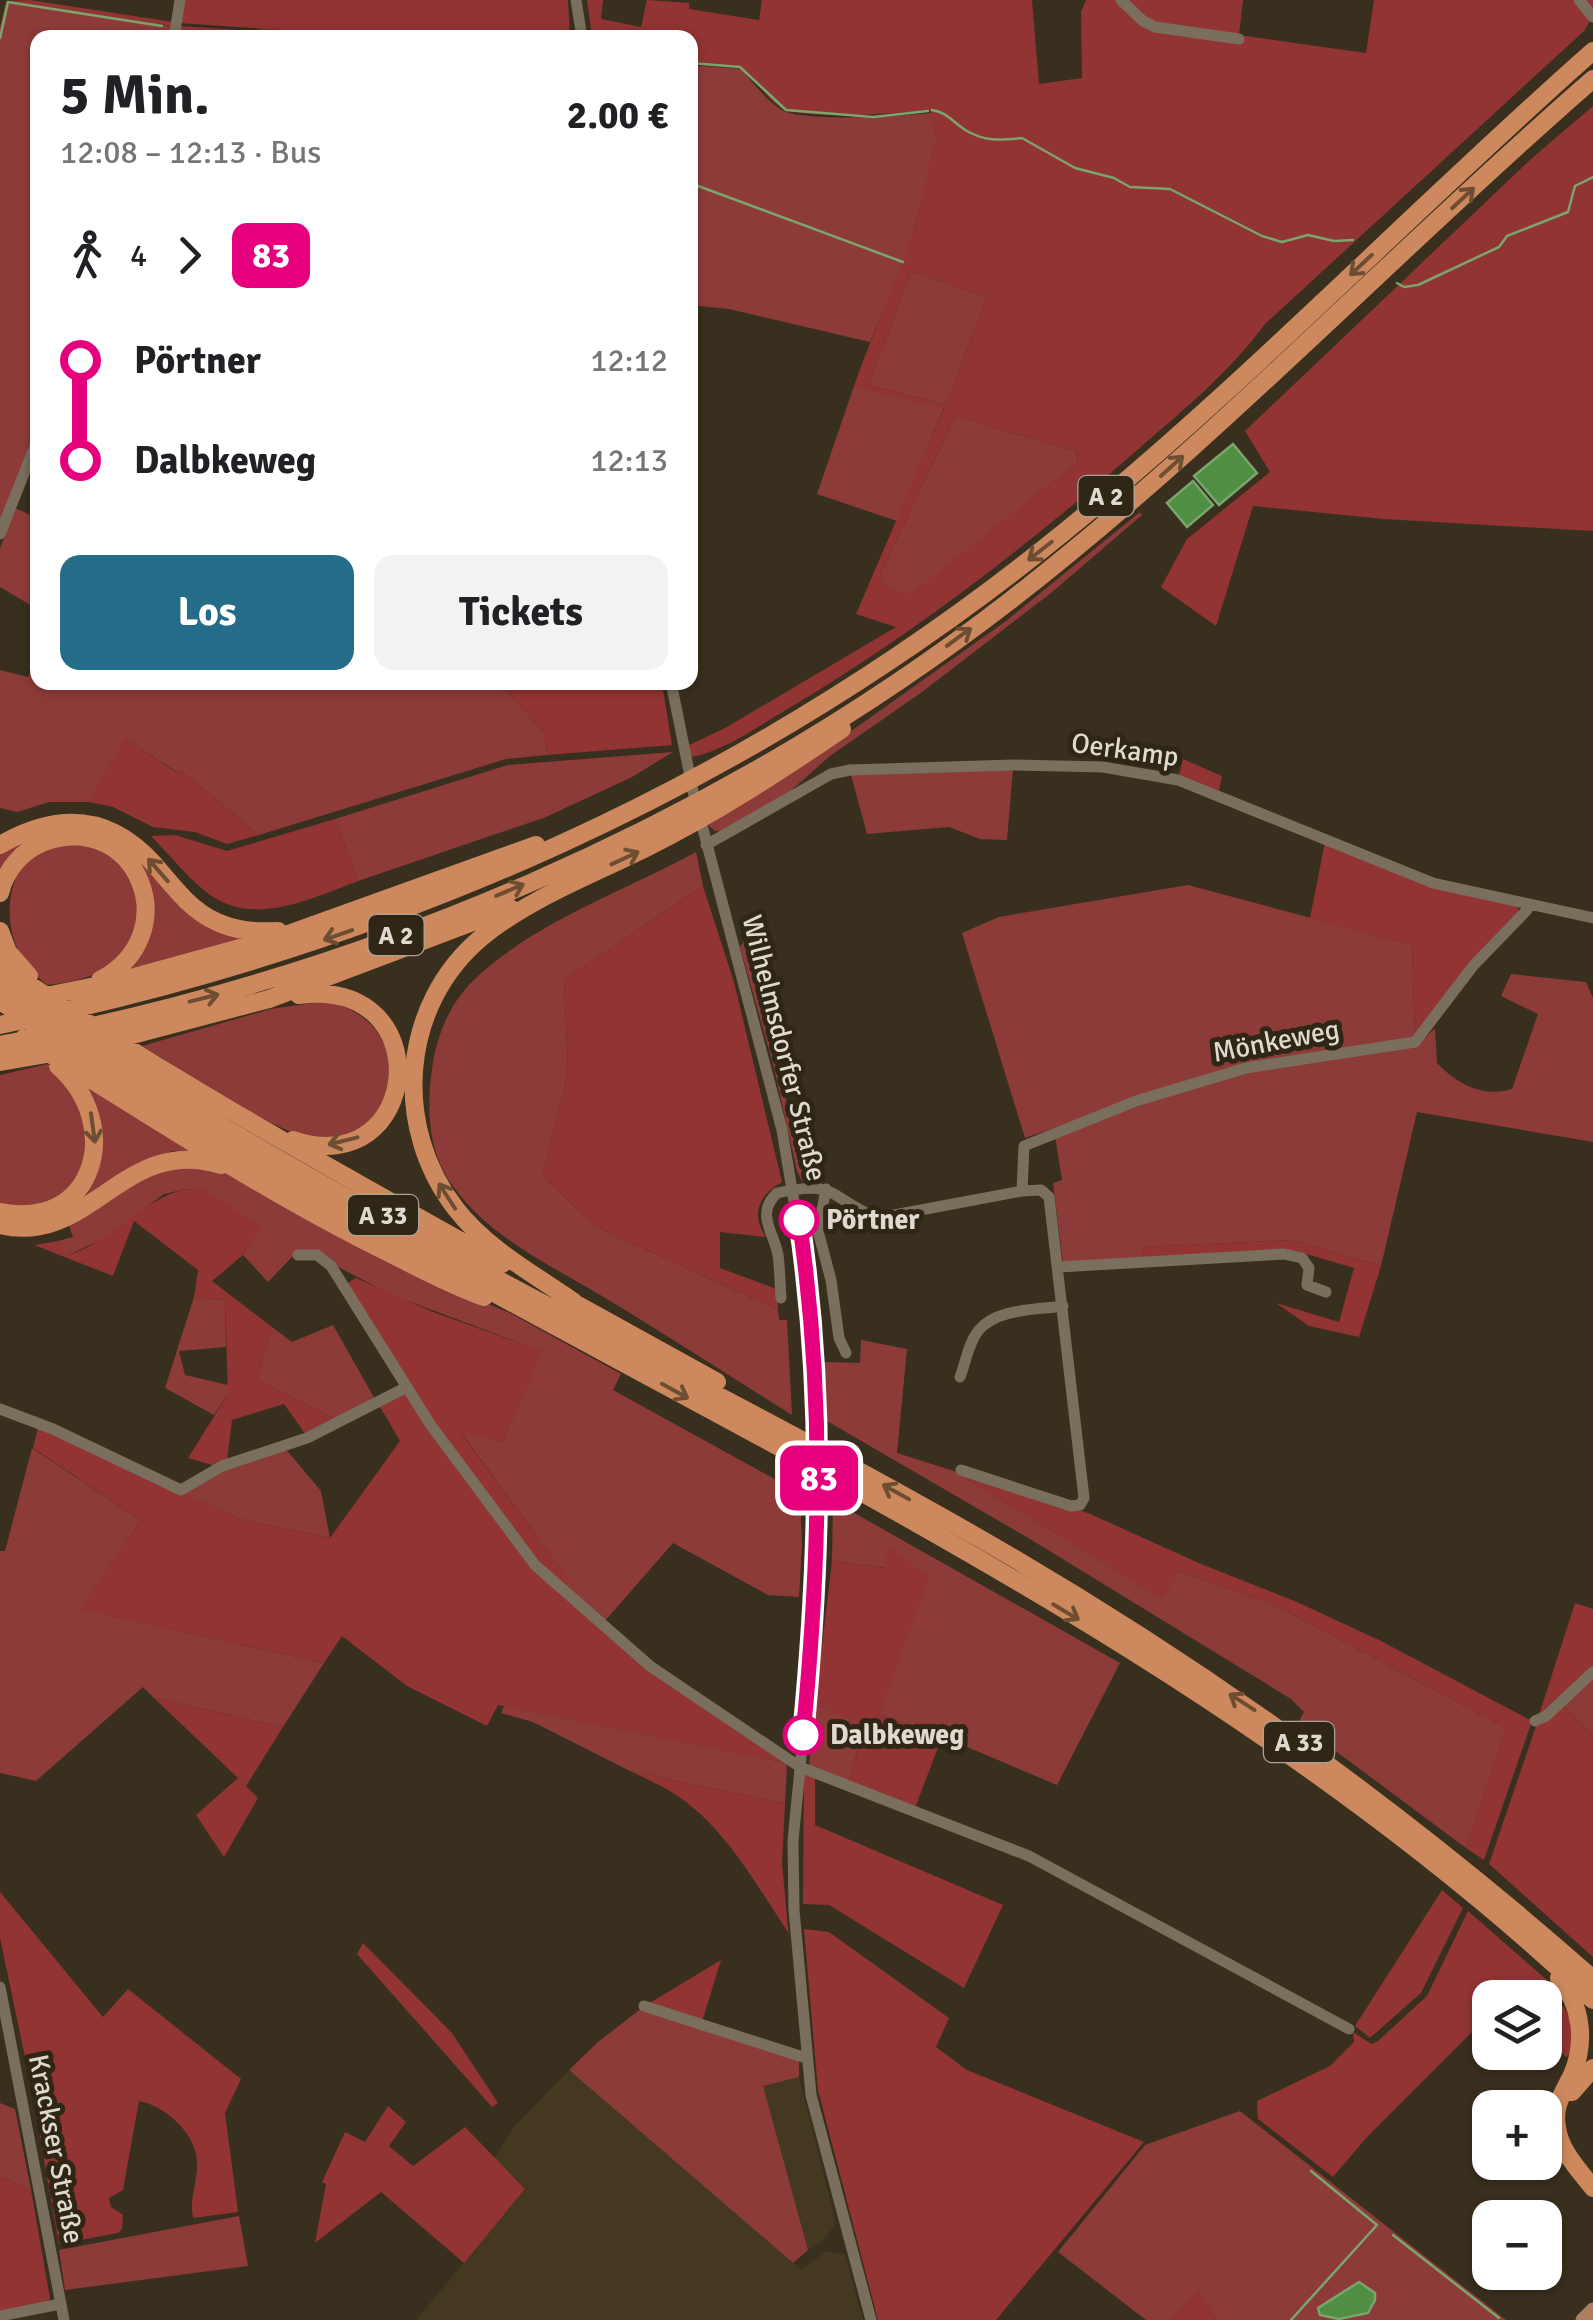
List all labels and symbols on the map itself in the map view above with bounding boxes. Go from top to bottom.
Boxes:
one-way arrow [1449,187,1475,211]
one-way arrow [1349,253,1374,276]
one-way arrow [1159,455,1184,478]
road number: A 2 [1078,476,1134,516]
one-way arrow [1027,540,1054,561]
one-way arrow [945,627,972,648]
street label: Oerkamp [1069,726,1181,774]
one-way arrow [609,848,639,867]
one-way arrow [146,858,169,883]
one-way arrow [494,880,525,898]
street label: Wilhelmsdorfer Straße [734,911,834,1185]
road number: A 2 [368,915,424,955]
one-way arrow [323,927,355,945]
one-way arrow [187,988,219,1006]
street label: Mönkeweg [1210,1012,1342,1070]
one-way arrow [85,1111,103,1144]
one-way arrow [328,1133,359,1152]
one-way arrow [437,1182,458,1210]
road number: A 33 [348,1195,418,1235]
marker: Pörtner [780,1201,818,1239]
place label: Pörtner [826,1203,920,1237]
one-way arrow [660,1381,690,1401]
line badge: 83 [774,1446,864,1510]
one-way arrow [882,1481,911,1501]
one-way arrow [1051,1602,1080,1622]
one-way arrow [1228,1692,1256,1713]
marker: Dalbkeweg [784,1716,822,1754]
place label: Dalbkeweg [830,1718,964,1752]
road number: A 33 [1264,1722,1334,1762]
street label: Krackser Straße [21,2051,91,2247]

